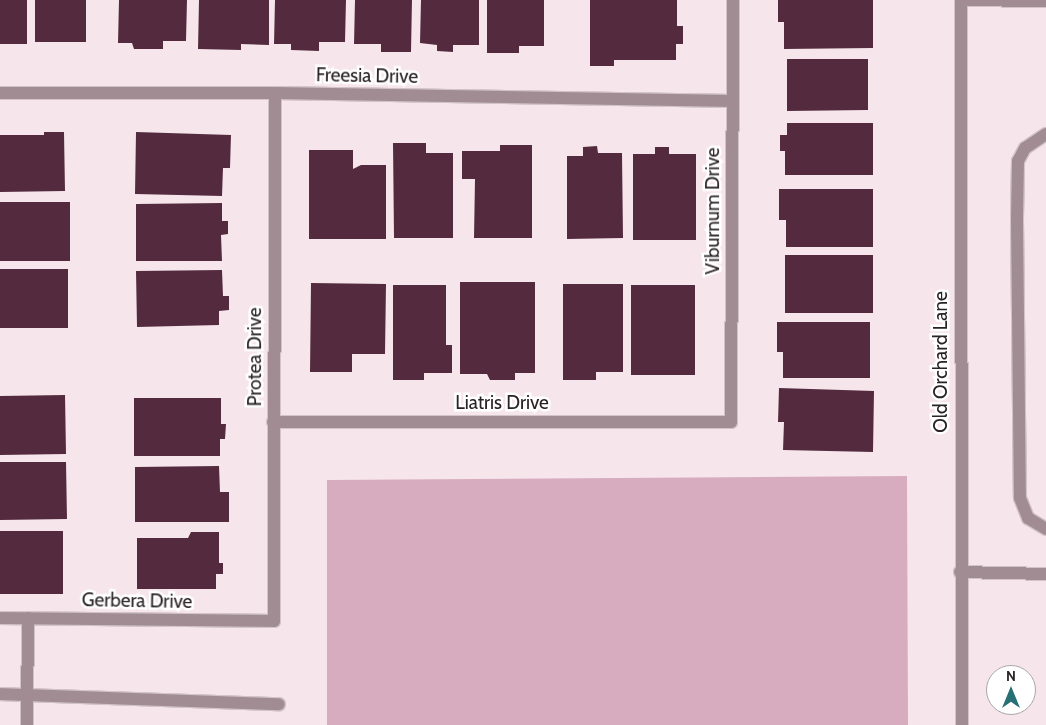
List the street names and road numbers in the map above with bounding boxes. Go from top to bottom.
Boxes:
street label: Freesia Drive [316,64,418,88]
street label: Viburnum Drive [702,147,724,275]
street label: Old Orchard Lane [930,291,952,433]
street label: Protea Drive [244,308,266,406]
street label: Liatris Drive [455,392,549,414]
street label: Gerbera Drive [82,589,192,613]

